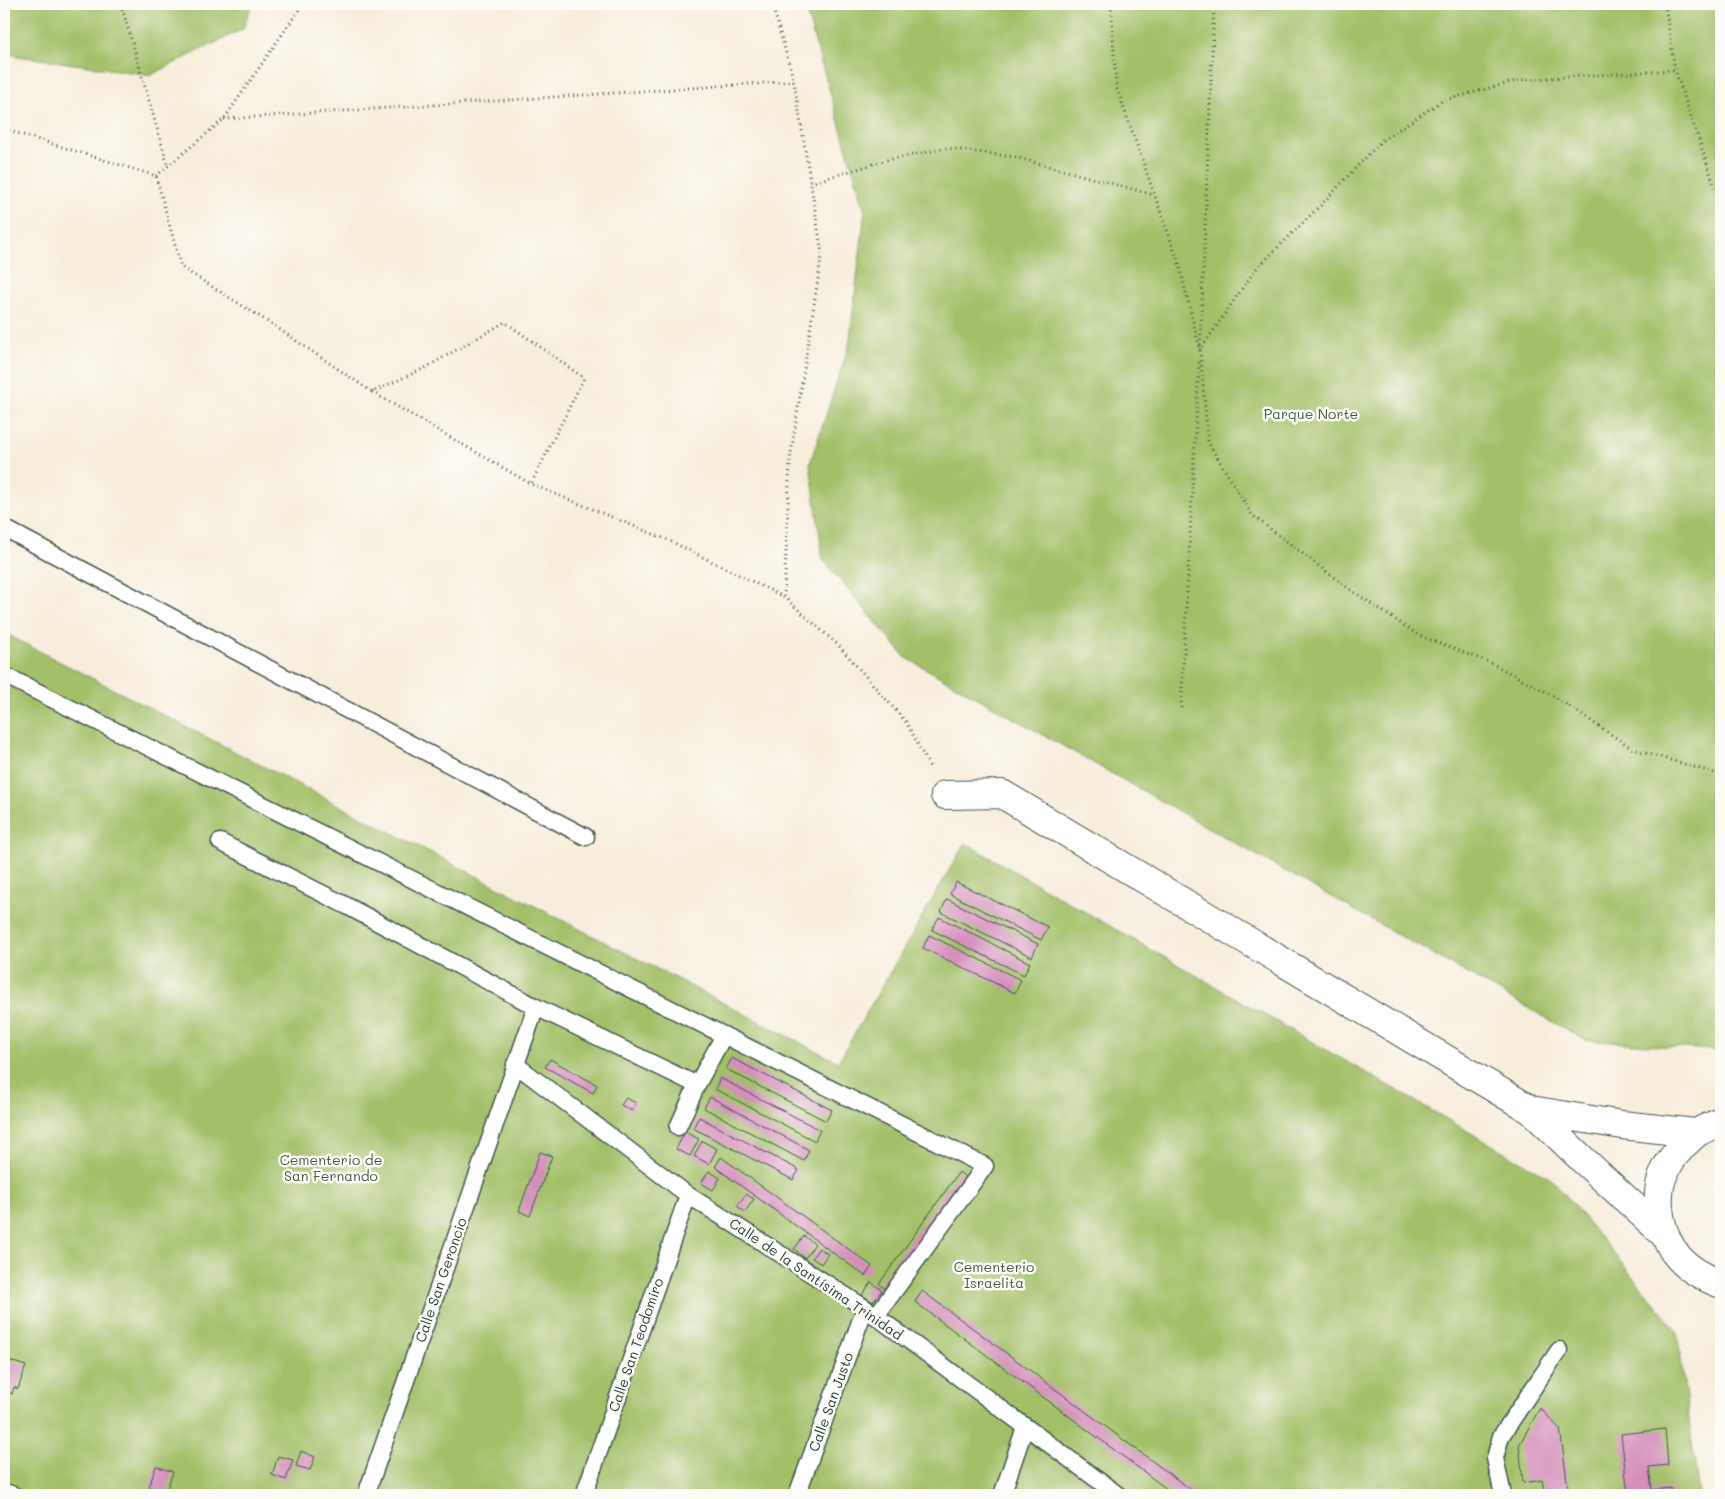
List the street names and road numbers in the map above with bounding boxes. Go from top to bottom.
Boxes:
street label: Calle de la Santísima Trinidad [726,1213,907,1344]
street label: Calle San Geroncio [410,1215,471,1345]
street label: Calle San Teodomiro [604,1275,667,1414]
street label: Calle San Justo [804,1350,857,1454]

